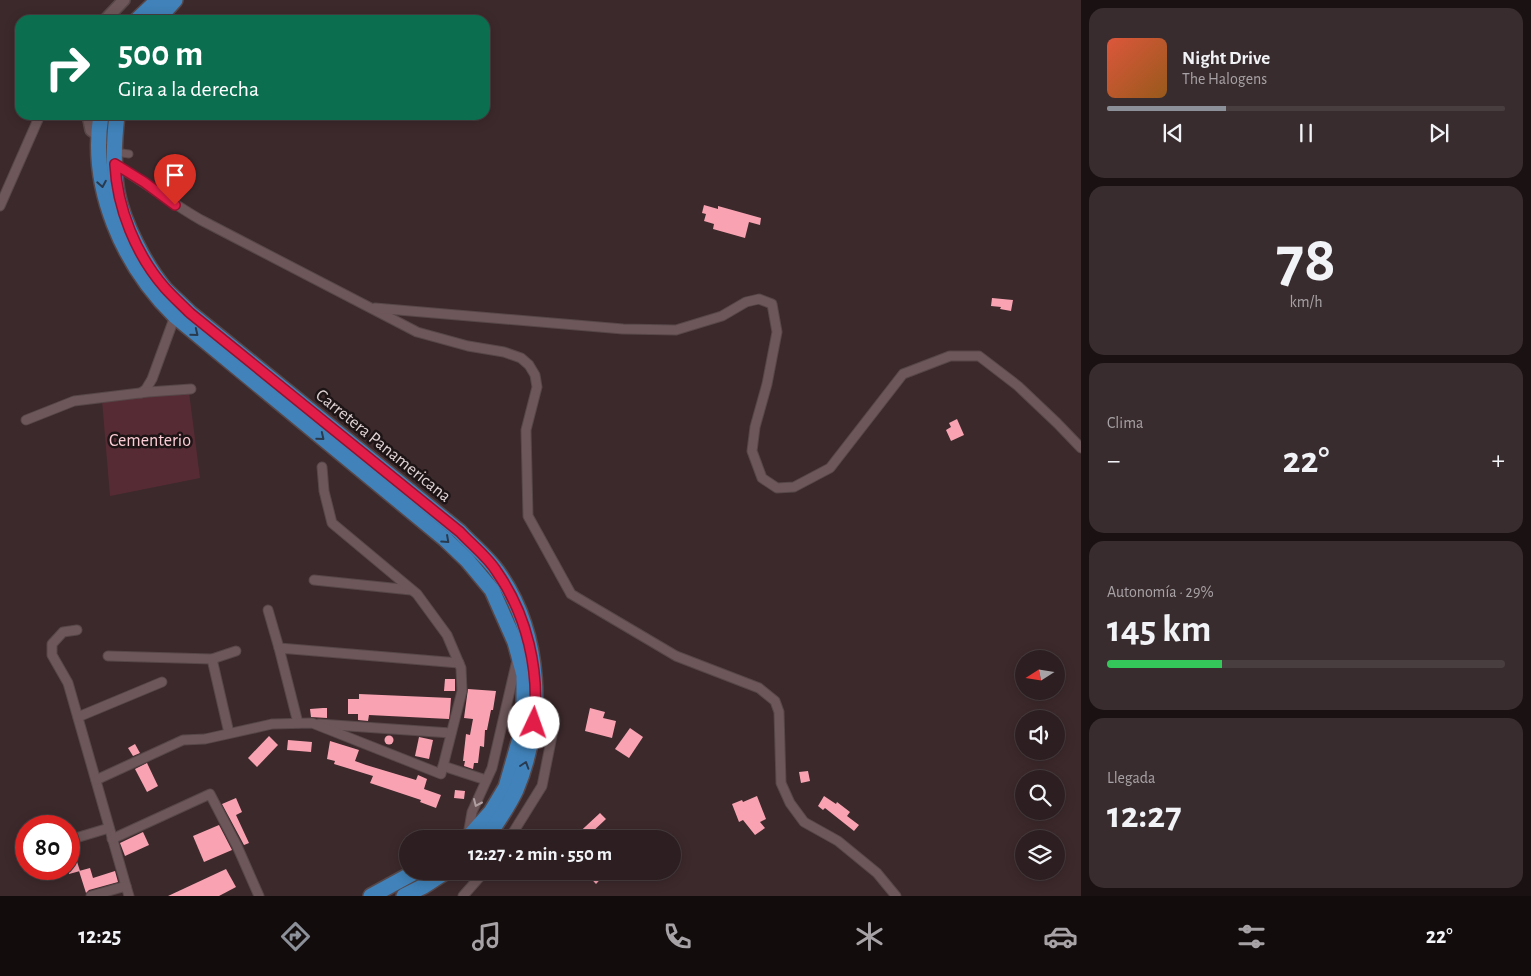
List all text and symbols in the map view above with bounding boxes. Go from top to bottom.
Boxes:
icon: right [35,35,100,100]
text: 500 m [118,37,203,72]
text: Night Drive [1182,49,1270,68]
text: The Halogens [1182,71,1267,87]
text: Gira a la derecha [118,78,259,100]
icon: previous [1159,119,1187,147]
icon: pause [1292,119,1320,147]
icon: next [1425,119,1453,147]
pin [154,154,196,205]
icon: arrive [161,161,189,189]
one-way arrow [97,179,107,188]
text: 78 [1276,228,1336,293]
text: km/h [1289,294,1323,310]
one-way arrow [190,328,199,337]
street label: Carretera Panamericana [312,386,454,506]
text: Clima [1107,415,1143,431]
one-way arrow [315,431,324,439]
park label: Cementerio [109,432,191,450]
text: 22° [1283,442,1329,480]
text: − [1107,447,1120,475]
text: + [1492,447,1505,475]
one-way arrow [441,534,450,543]
text: Autonomía · 29% [1107,584,1214,600]
text: 145 km [1107,611,1211,649]
north arrow [1015,650,1065,700]
map controls [1015,650,1065,880]
position arrow [507,696,559,748]
button: sound [1015,710,1065,760]
one-way arrow [519,761,529,770]
button: search [1015,770,1065,820]
text: Llegada [1107,770,1155,786]
text: 12:27 [1107,797,1182,835]
one-way arrow [472,798,483,807]
speed limit sign: 80 [15,815,80,880]
button: layers [1015,830,1065,880]
text: 12:27 · 2 min · 550 m [468,845,612,864]
icon: directions [278,919,313,954]
icon: music [469,919,504,954]
icon: phone [660,919,695,954]
icon: climate [852,919,887,954]
icon: car [1043,919,1078,954]
icon: filters [1234,919,1269,954]
text: 12:25 [78,925,121,947]
text: 22° [1426,925,1453,947]

